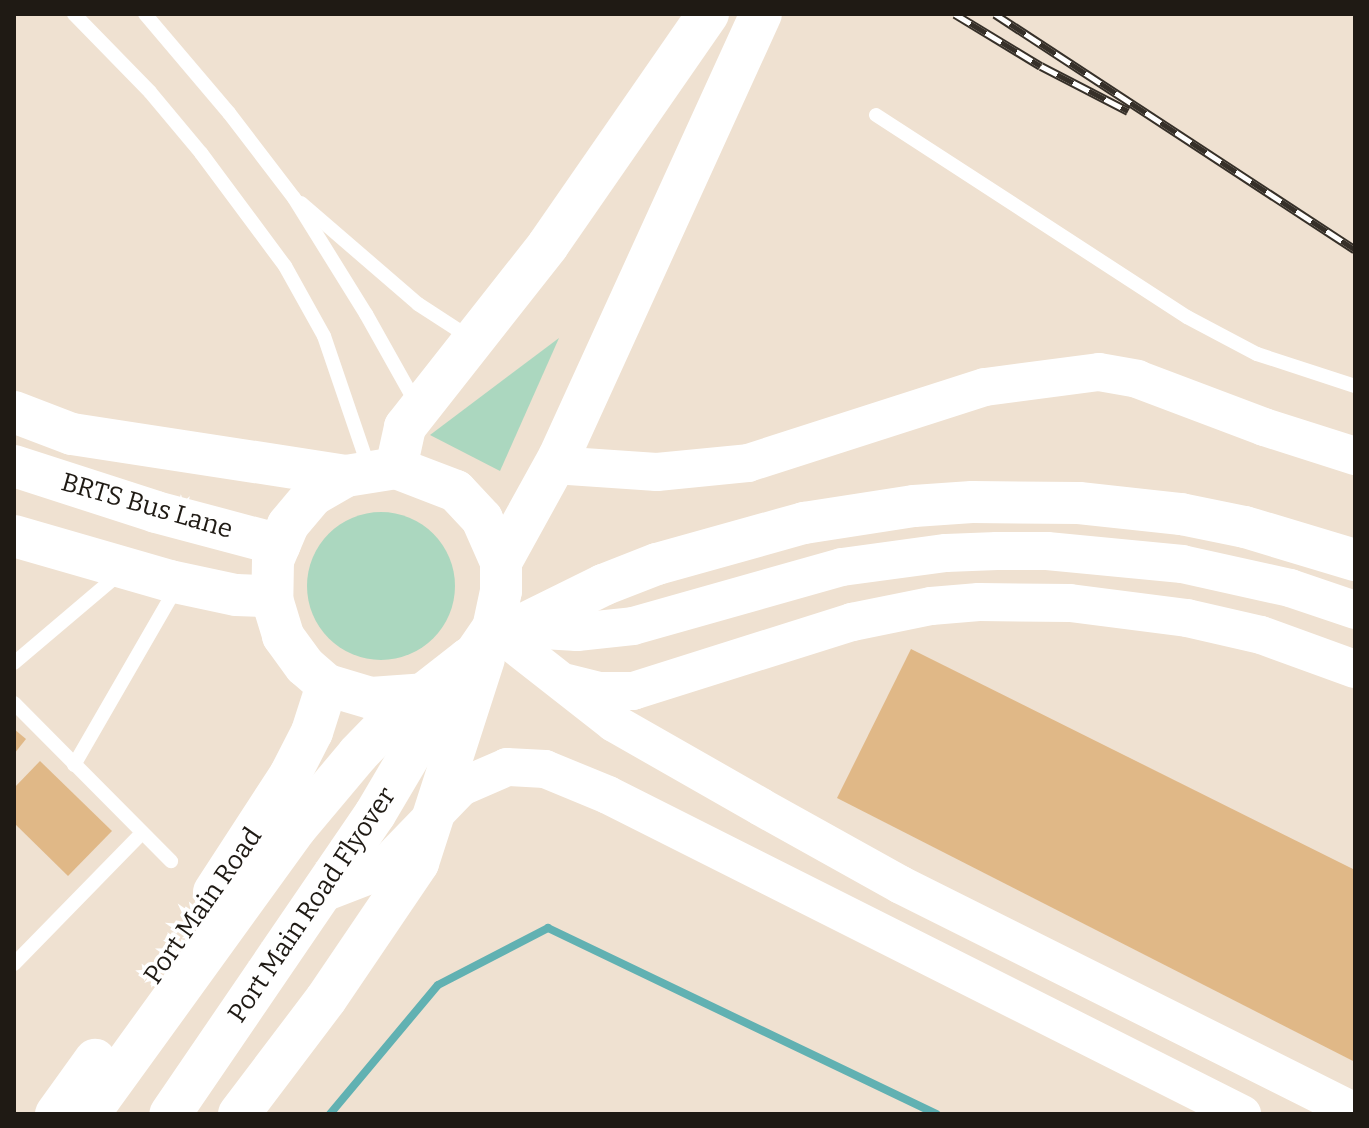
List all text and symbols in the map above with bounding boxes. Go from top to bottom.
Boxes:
street label: BRTS Bus Lane [58,467,236,545]
street label: Port Main Road Flyover [222,782,402,1028]
street label: Port Main Road [138,822,268,990]

